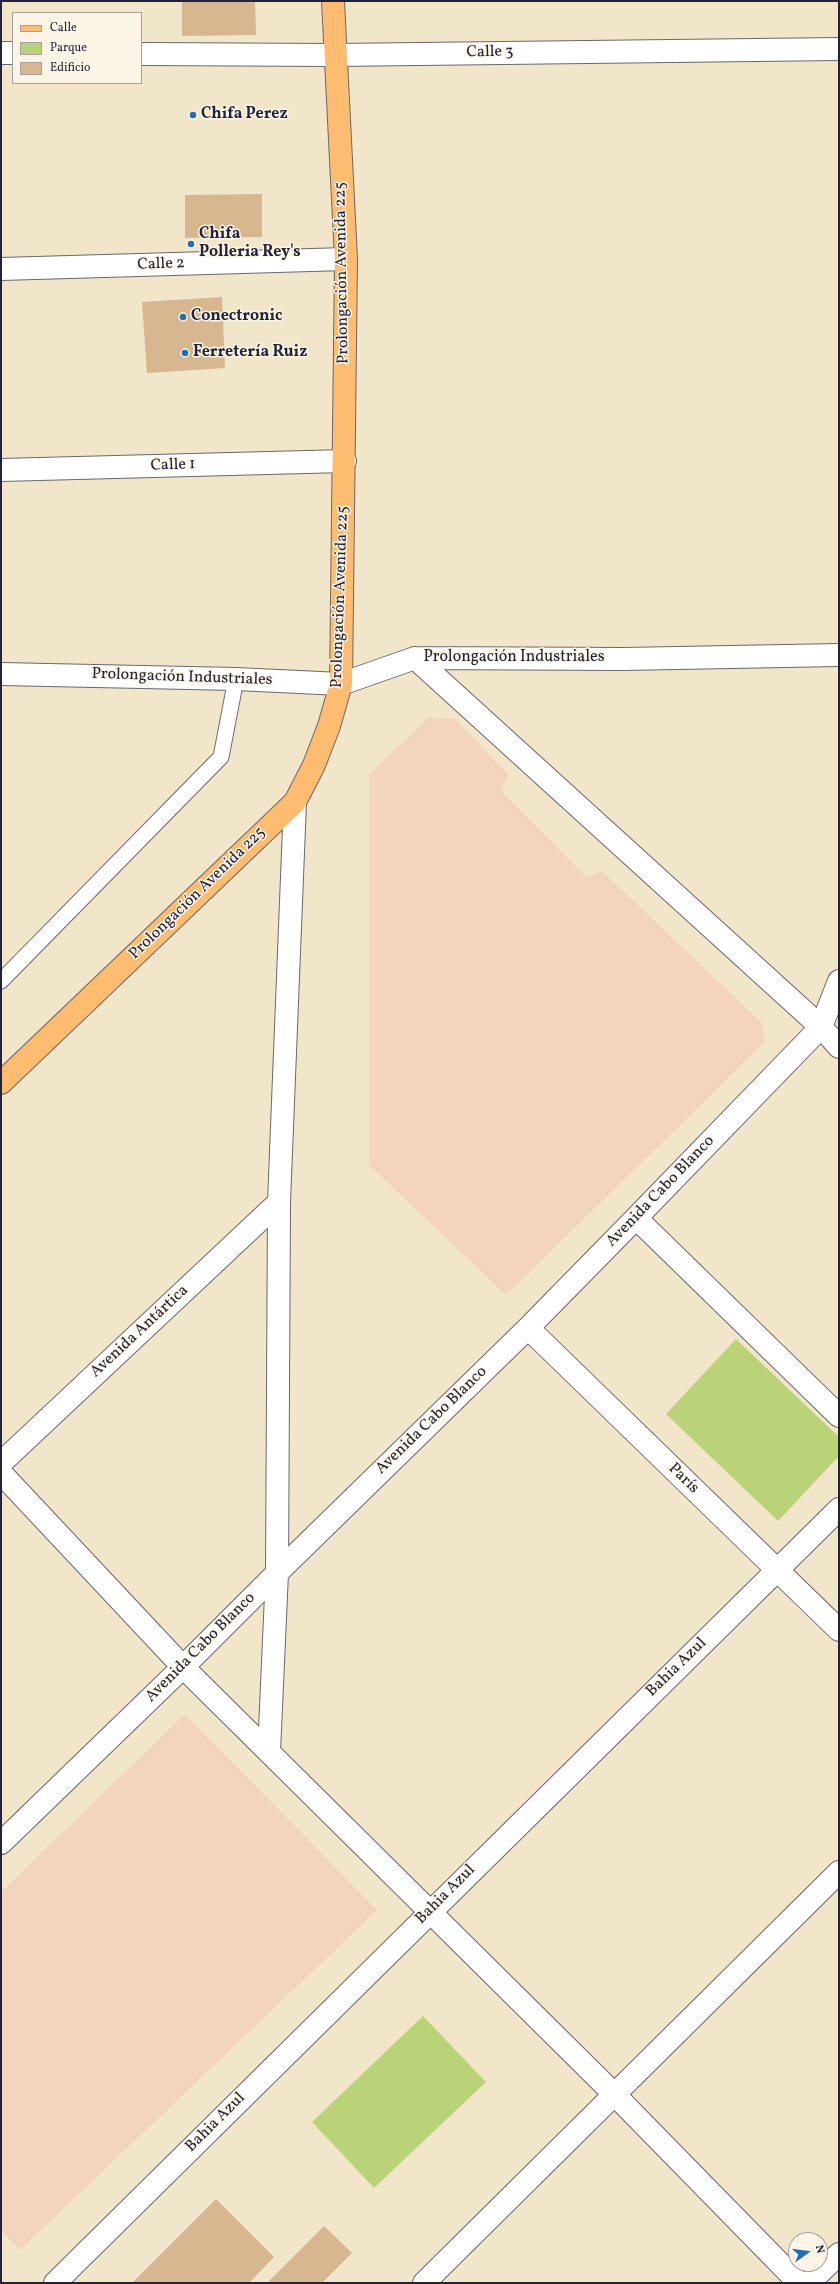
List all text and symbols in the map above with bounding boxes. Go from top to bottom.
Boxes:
legend [12,12,142,84]
text: Calle [50,20,77,36]
text: Parque [50,40,87,56]
street label: Calle 3 [466,43,514,63]
text: Edificio [50,60,90,76]
place label: Chifa Perez [201,105,288,125]
marker: Chifa Perez [188,110,198,120]
street label: Prolongación Avenida 225 [332,182,354,364]
place label: Chifa Polleria Rey's [199,225,301,263]
marker: Chifa Polleria Rey's [186,239,196,249]
street label: Calle 2 [137,255,185,275]
place label: Conectronic [191,307,282,327]
marker: Conectronic [178,312,188,322]
place label: Ferretería Ruiz [193,343,307,363]
marker: Ferretería Ruiz [180,348,190,358]
street label: Calle 1 [150,456,196,476]
street label: Prolongación Avenida 225 [328,506,354,688]
street label: Prolongación Industriales [423,648,605,668]
street label: Prolongación Industriales [91,665,273,691]
street label: Prolongación Avenida 225 [126,824,270,964]
street label: Avenida Cabo Blanco [603,1132,719,1252]
street label: Avenida Antártica [87,1282,193,1382]
street label: Avenida Cabo Blanco [372,1363,492,1479]
street label: París [664,1460,702,1498]
street label: Avenida Cabo Blanco [142,1589,260,1707]
street label: Bahia Azul [643,1635,711,1701]
street label: Bahia Azul [412,1861,480,1929]
street label: Bahia Azul [182,2089,250,2157]
north arrow [788,2232,828,2272]
text: N [811,2244,827,2255]

